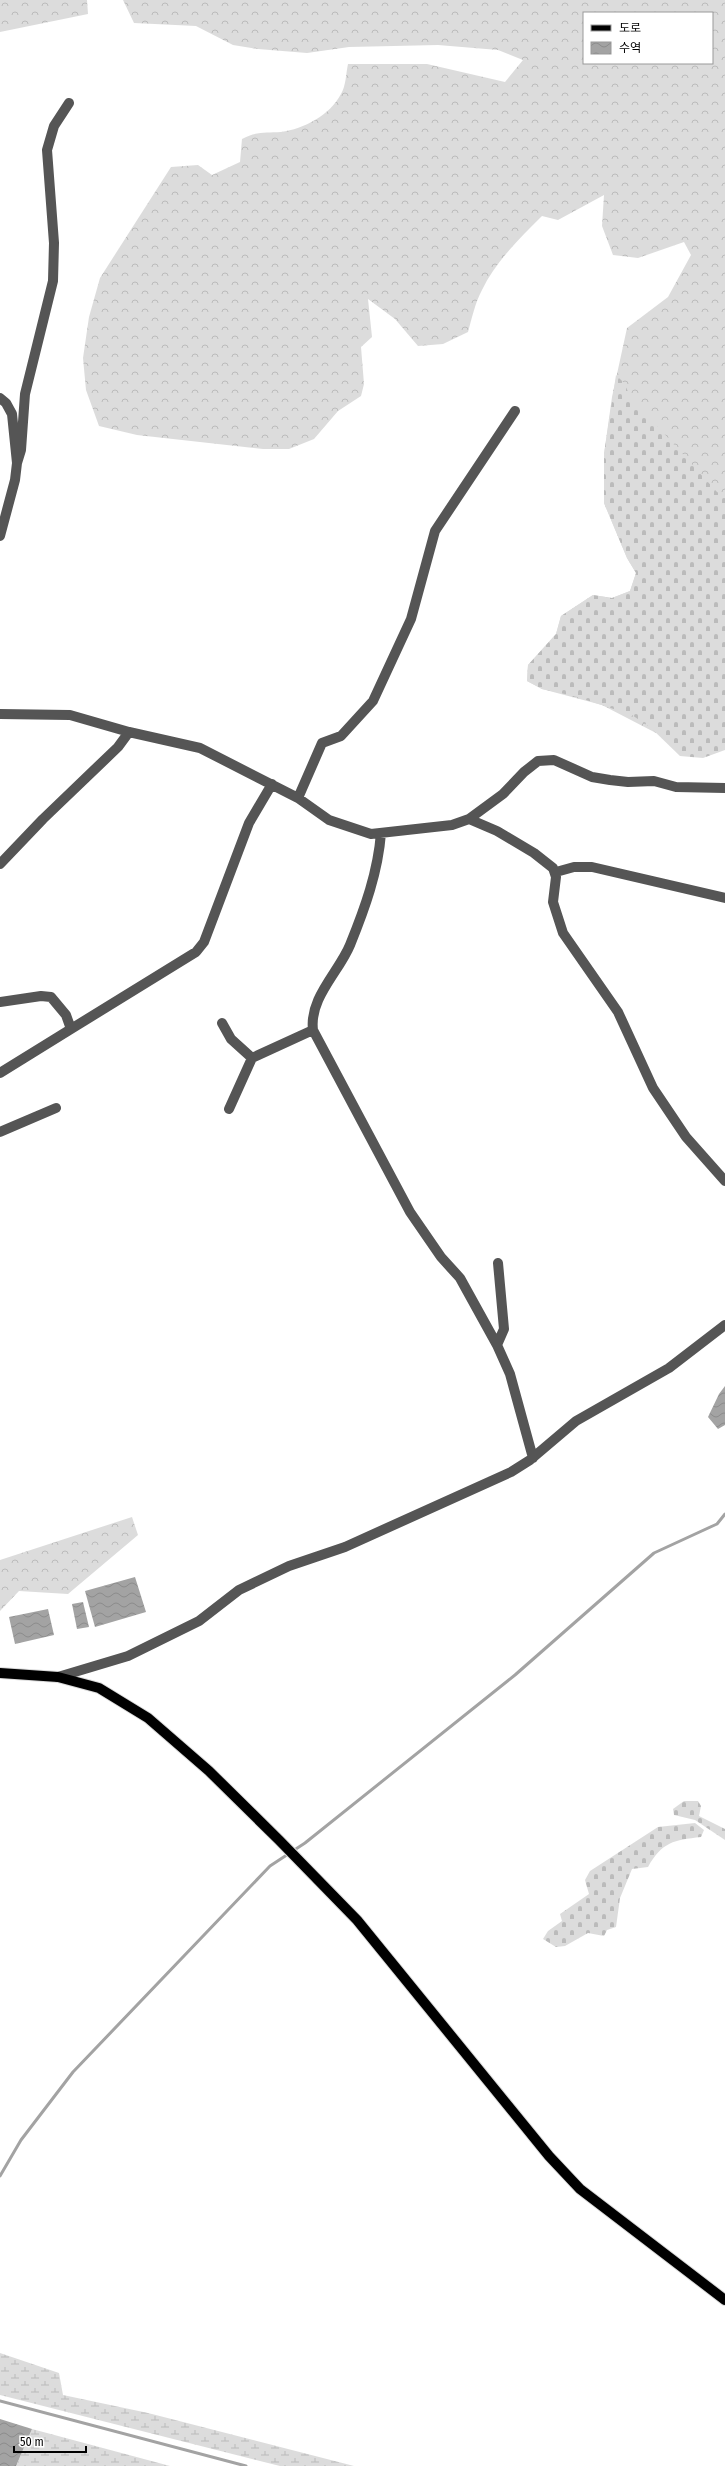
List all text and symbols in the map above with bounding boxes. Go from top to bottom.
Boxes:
legend [583,12,713,64]
text: 도로 [619,21,641,35]
text: 수역 [619,41,641,55]
scale bar [14,2428,86,2454]
text: 50 m [20,2435,44,2449]

